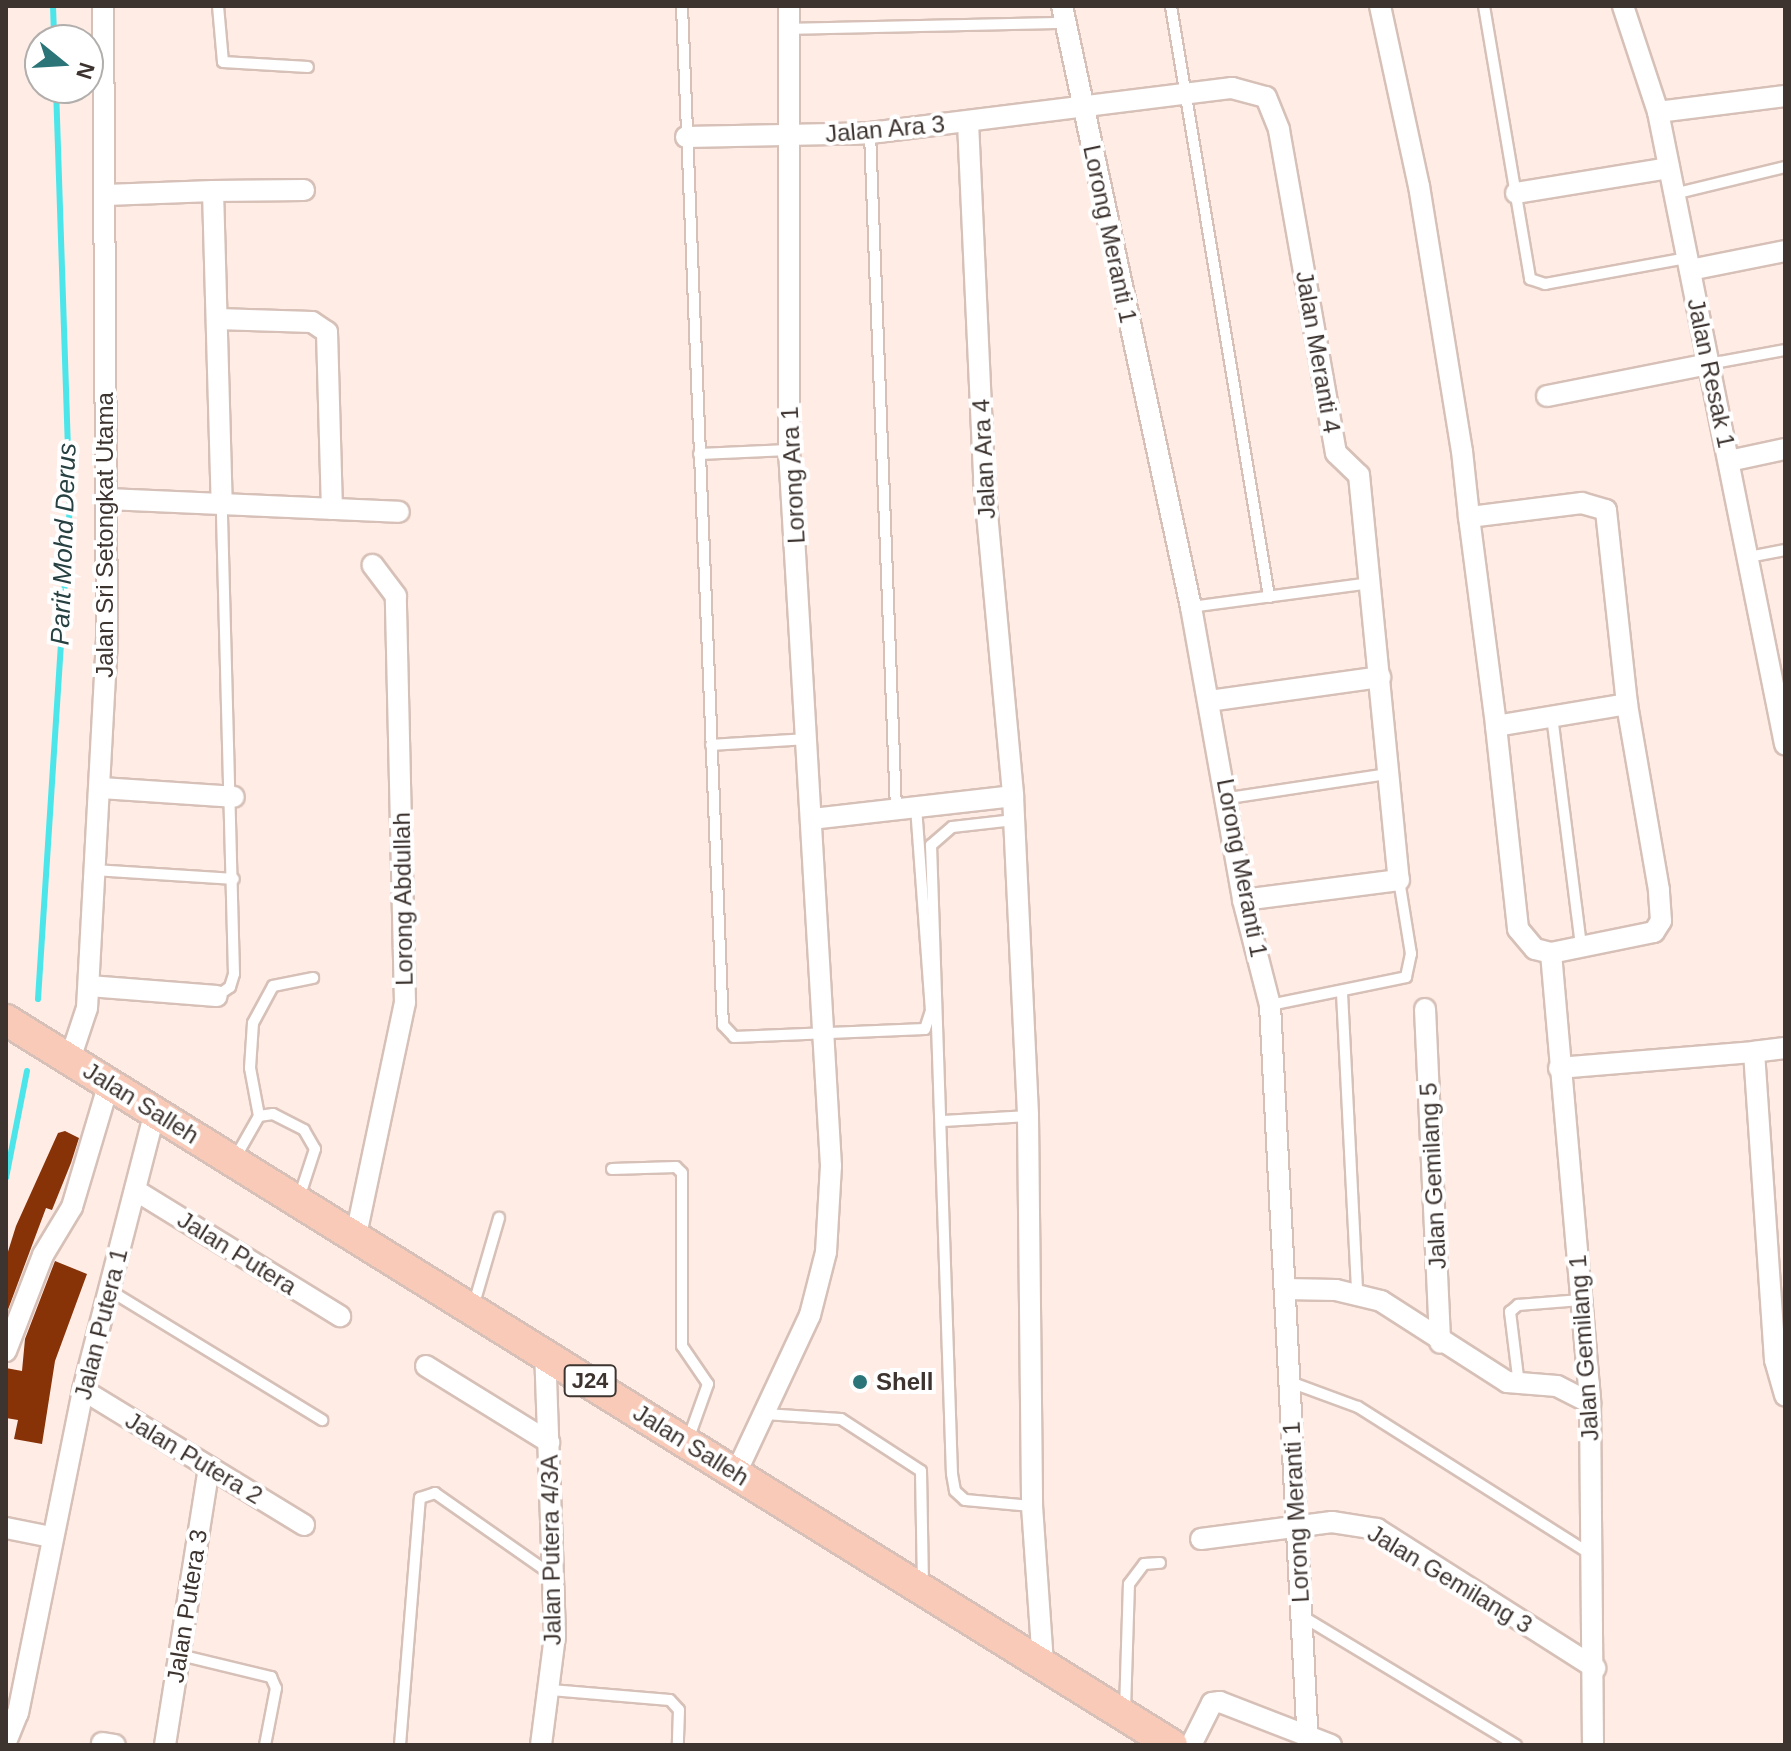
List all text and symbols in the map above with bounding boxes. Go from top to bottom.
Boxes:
north arrow [24,24,104,104]
text: N [71,60,100,82]
street label: Jalan Ara 3 [823,109,947,149]
street label: Lorong Meranti 1 [1077,142,1143,326]
street label: Jalan Meranti 4 [1290,269,1346,435]
street label: Jalan Resak 1 [1681,296,1741,450]
street label: Jalan Sri Setongkat Utama [91,392,119,678]
street label: Jalan Ara 4 [966,398,1002,520]
street label: Lorong Ara 1 [775,405,811,545]
water label: Parit Mohd Derus [45,442,83,646]
street label: Lorong Meranti 1 [1211,776,1273,960]
street label: Lorong Abdullah [387,811,419,987]
street label: Jalan Salleh [78,1056,204,1150]
street label: Jalan Gemilang 5 [1414,1082,1452,1270]
street label: Jalan Putera [172,1205,302,1301]
street label: Jalan Putera 1 [68,1245,134,1403]
street label: Jalan Gemilang 1 [1563,1254,1605,1442]
road number: J24 [562,1363,618,1399]
place label: Shell [876,1368,933,1396]
marker: Shell [851,1373,869,1391]
street label: Jalan Salleh [628,1398,754,1492]
street label: Jalan Putera 2 [120,1406,268,1510]
street label: Lorong Meranti 1 [1277,1421,1315,1603]
street label: Jalan Putera 4/3A [535,1454,567,1646]
street label: Jalan Gemilang 3 [1363,1519,1537,1639]
street label: Jalan Putera 3 [161,1527,213,1685]

